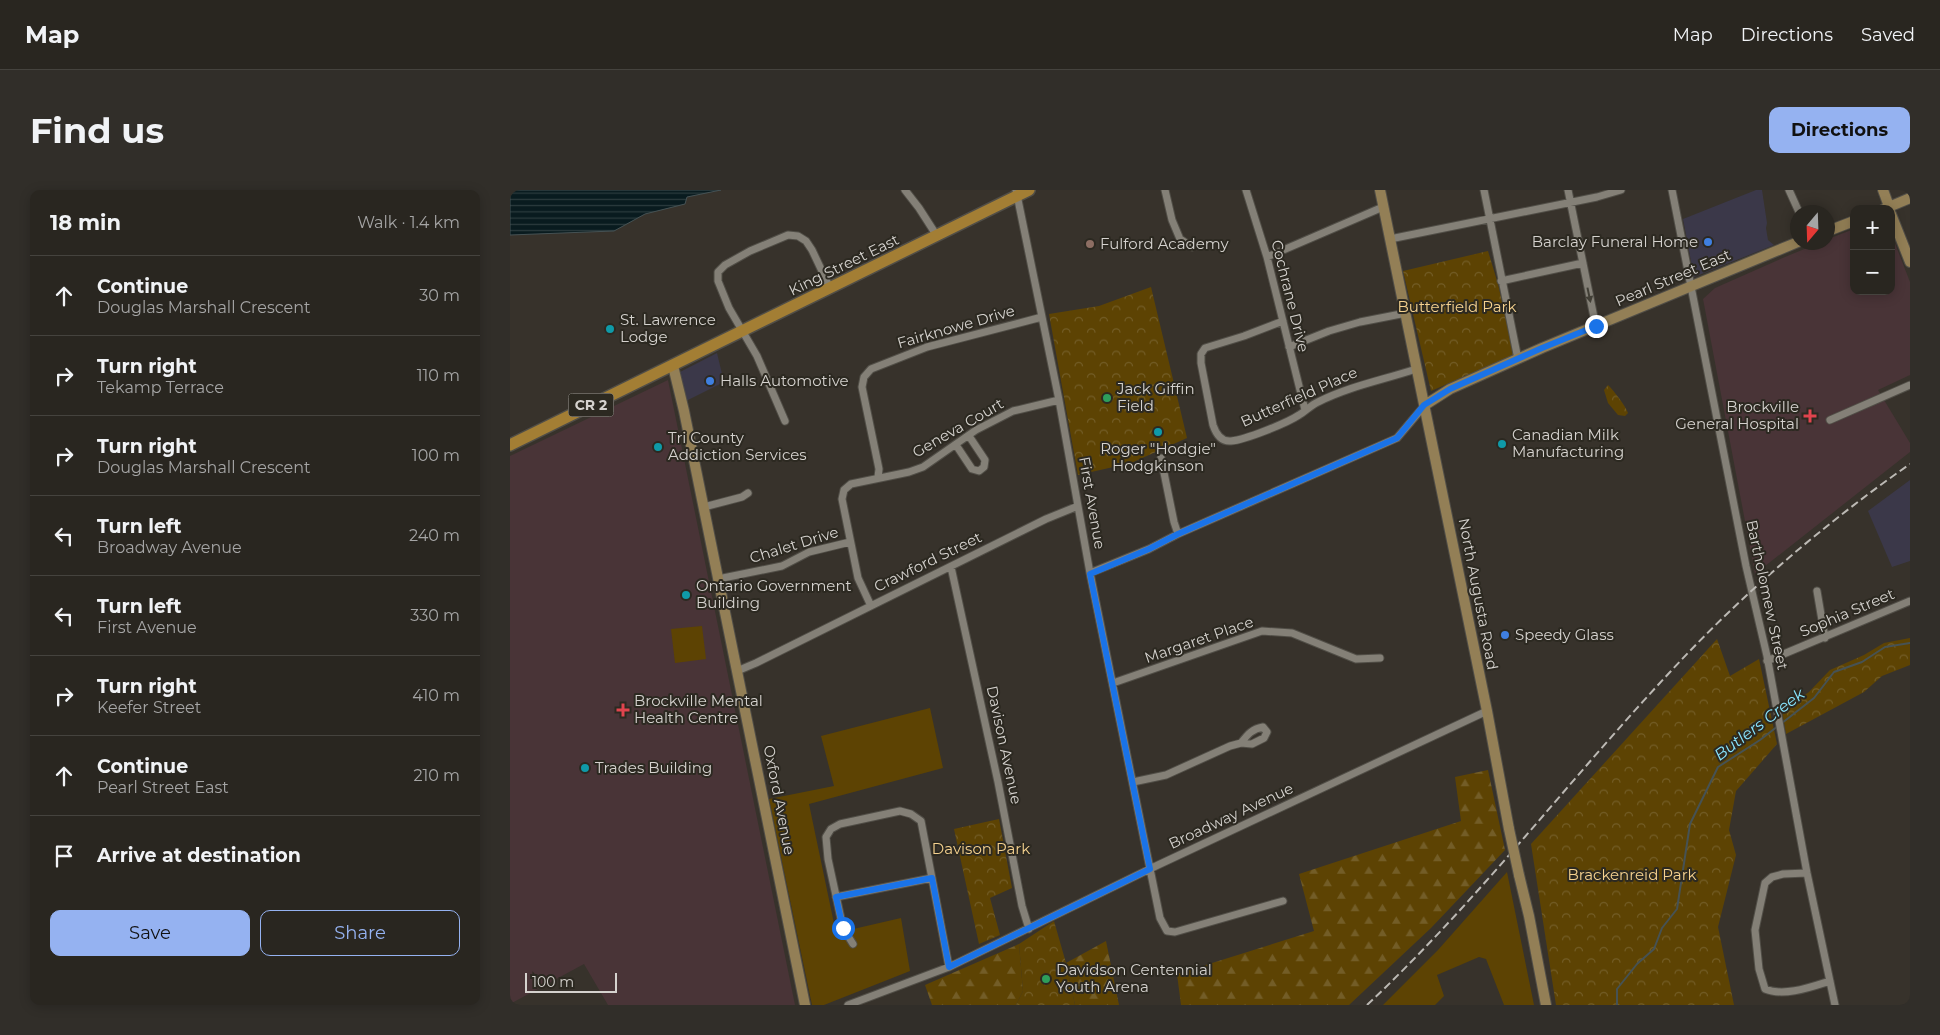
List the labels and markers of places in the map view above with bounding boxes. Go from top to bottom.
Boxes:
place label: Barclay Funeral Home [1532,232,1698,251]
place label: Fulford Academy [1100,234,1229,253]
marker: Barclay Funeral Home [1702,236,1714,248]
marker: Fulford Academy [1084,238,1096,250]
place label: St. Lawrence Lodge [620,310,716,346]
marker: St. Lawrence Lodge [604,323,616,335]
place label: Halls Automotive [720,371,849,390]
marker: Halls Automotive [704,375,716,387]
place label: Jack Giffin Field [1116,379,1195,415]
marker: Jack Giffin Field [1101,392,1113,404]
place label: Brockville General Hospital [1675,397,1799,433]
marker: Brockville General Hospital [1803,409,1817,423]
place label: Canadian Milk Manufacturing [1512,425,1624,461]
marker: Roger "Hodgie" Hodgkinson [1152,426,1164,438]
place label: Tri County Addiction Services [668,428,807,464]
marker: Canadian Milk Manufacturing [1496,438,1508,450]
place label: Roger "Hodgie" Hodgkinson [1100,439,1216,475]
marker: Tri County Addiction Services [652,441,664,453]
place label: Ontario Government Building [696,576,852,612]
marker: Ontario Government Building [680,589,692,601]
place label: Speedy Glass [1515,625,1614,644]
marker: Speedy Glass [1499,629,1511,641]
place label: Brockville Mental Health Centre [634,691,763,727]
marker: Brockville Mental Health Centre [616,703,630,717]
place label: Trades Building [595,758,712,777]
marker: Trades Building [579,762,591,774]
place label: Davidson Centennial Youth Arena [1056,960,1212,996]
marker: Davidson Centennial Youth Arena [1040,973,1052,985]

